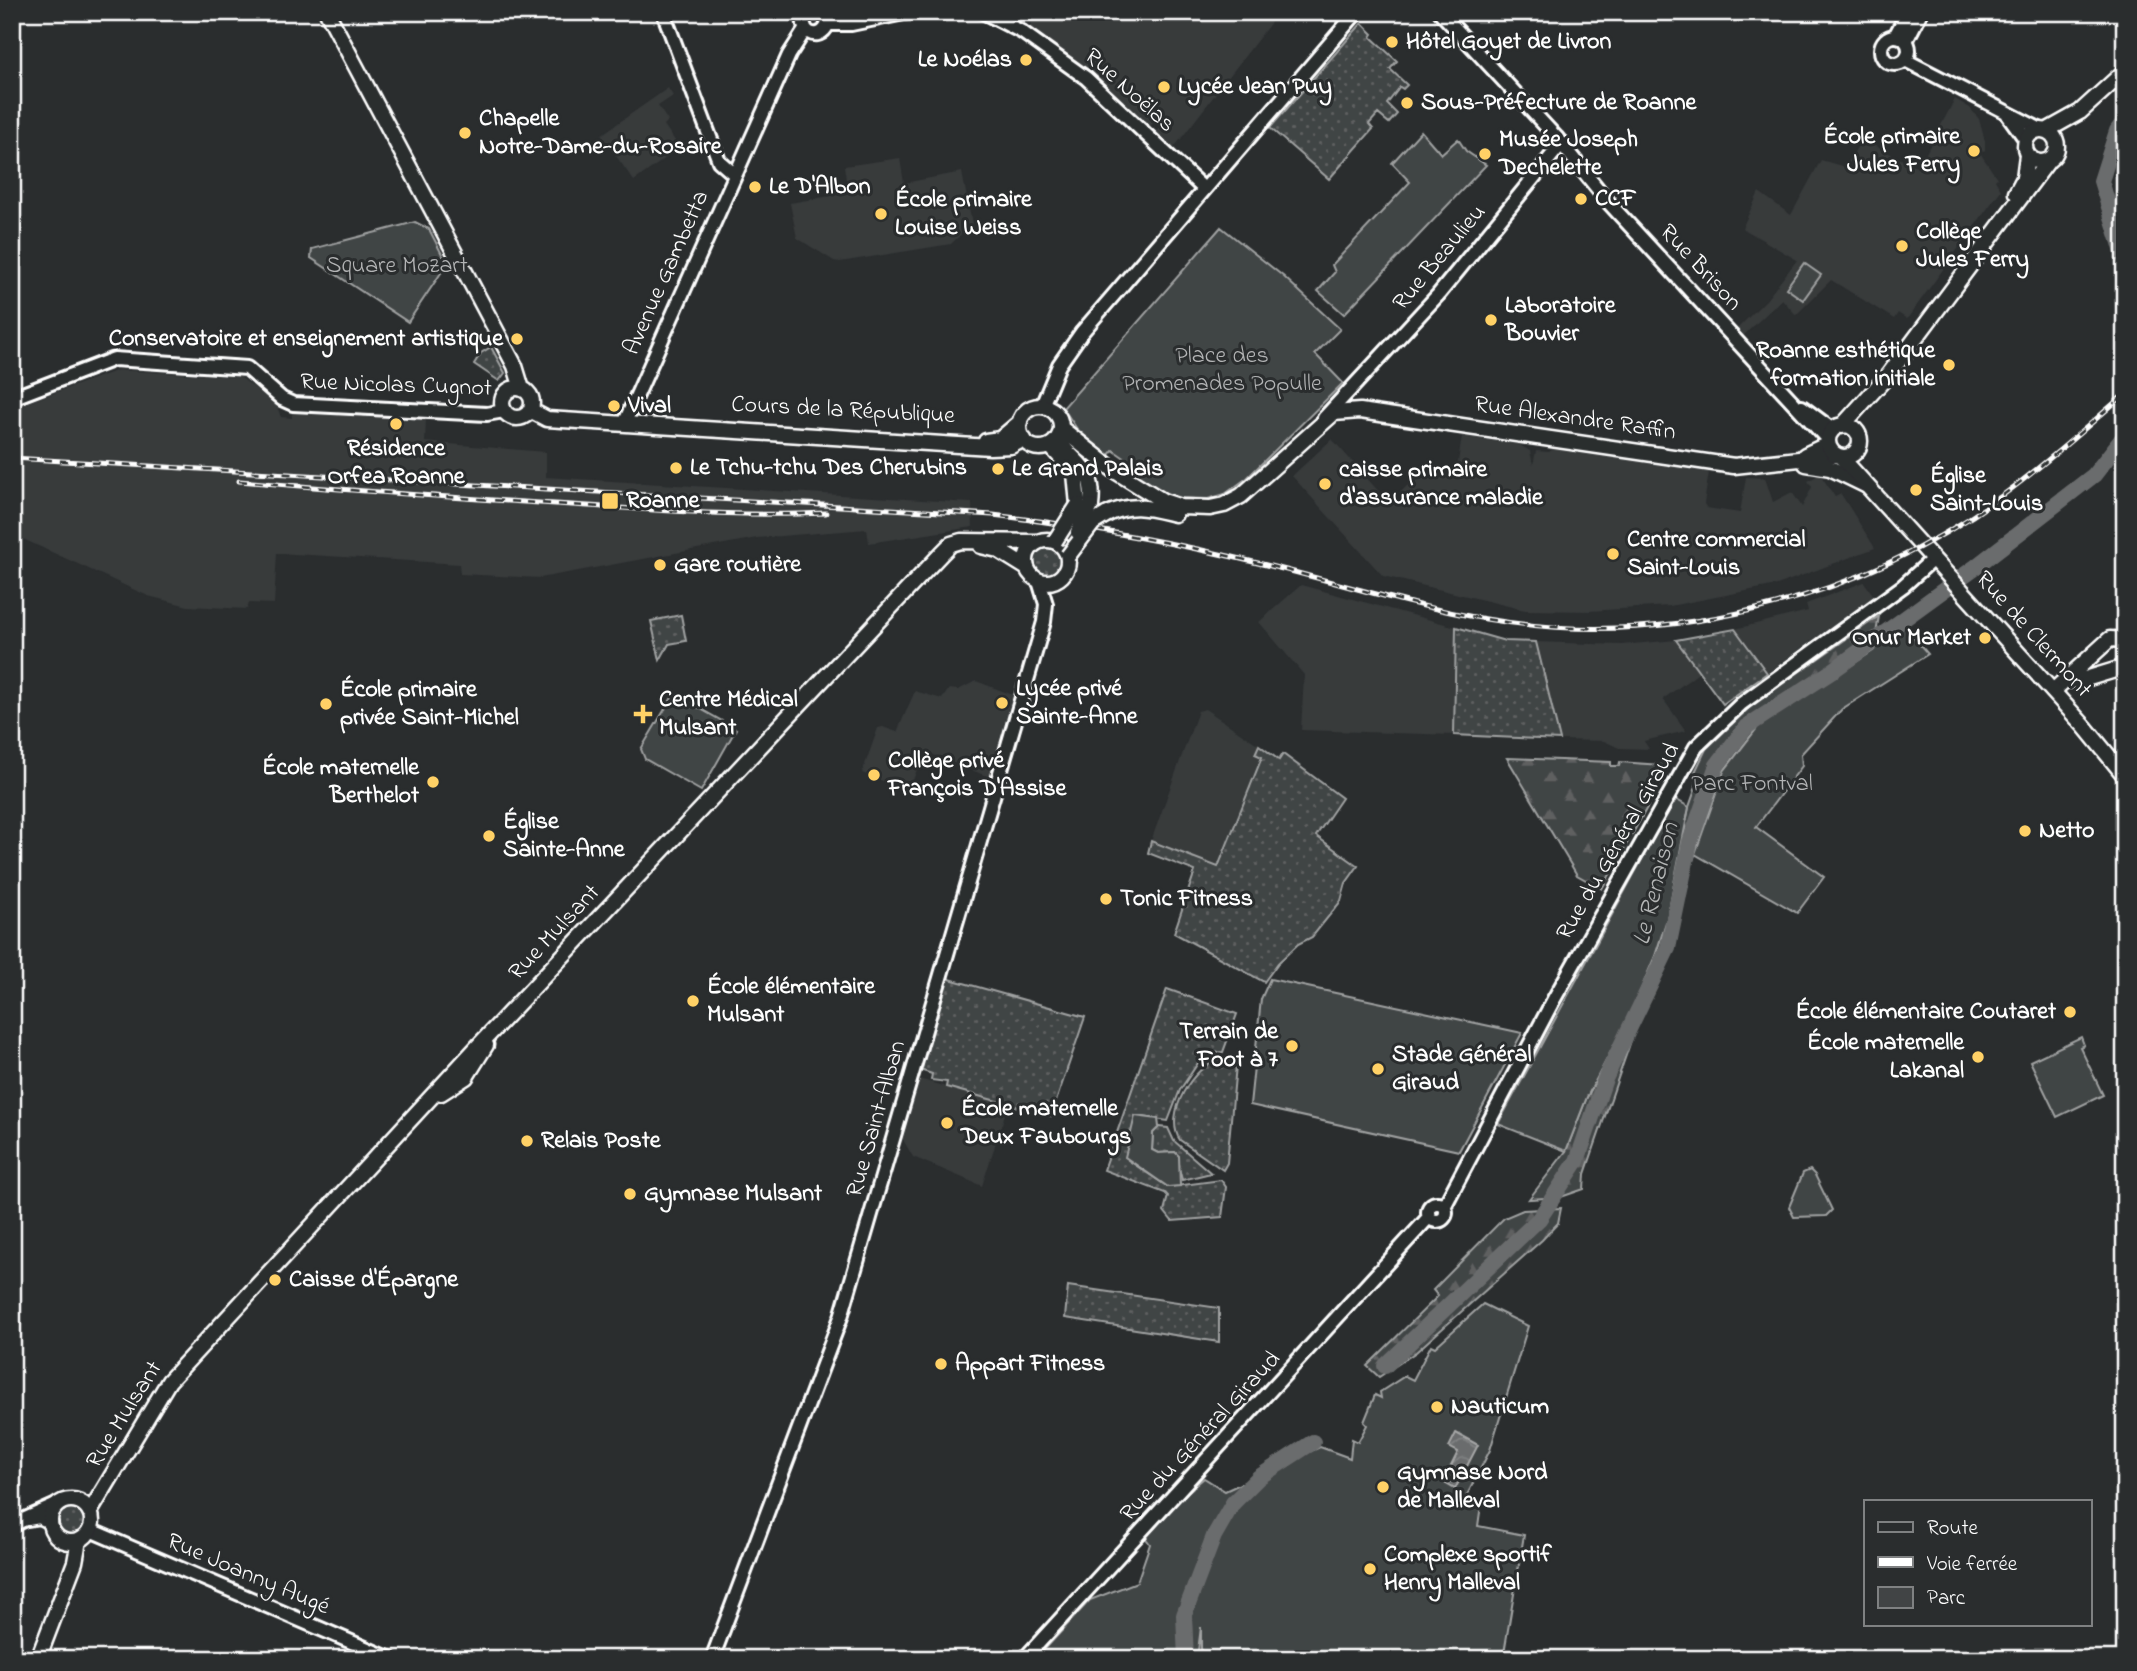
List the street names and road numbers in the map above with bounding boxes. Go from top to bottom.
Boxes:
street label: Rue Noëlas [1076,40,1182,142]
street label: Avenue Gambetta [615,185,719,361]
street label: Rue Beaulieu [1385,197,1495,319]
street label: Rue Brison [1650,217,1750,319]
street label: Rue Nicolas Cugnot [300,365,492,407]
street label: Cours de la République [730,388,956,434]
street label: Rue Alexandre Raffin [1472,388,1678,450]
street label: Rue de Clermont [1966,564,2100,706]
street label: Rue du Général Giraud [1548,736,1690,947]
street label: Rue Mulsant [501,877,609,989]
street label: Rue Saint-Alban [838,1037,916,1201]
street label: Rue du Général Giraud [1112,1343,1290,1530]
street label: Rue Mulsant [78,1354,172,1476]
street label: Rue Joanny Augé [161,1525,335,1626]

